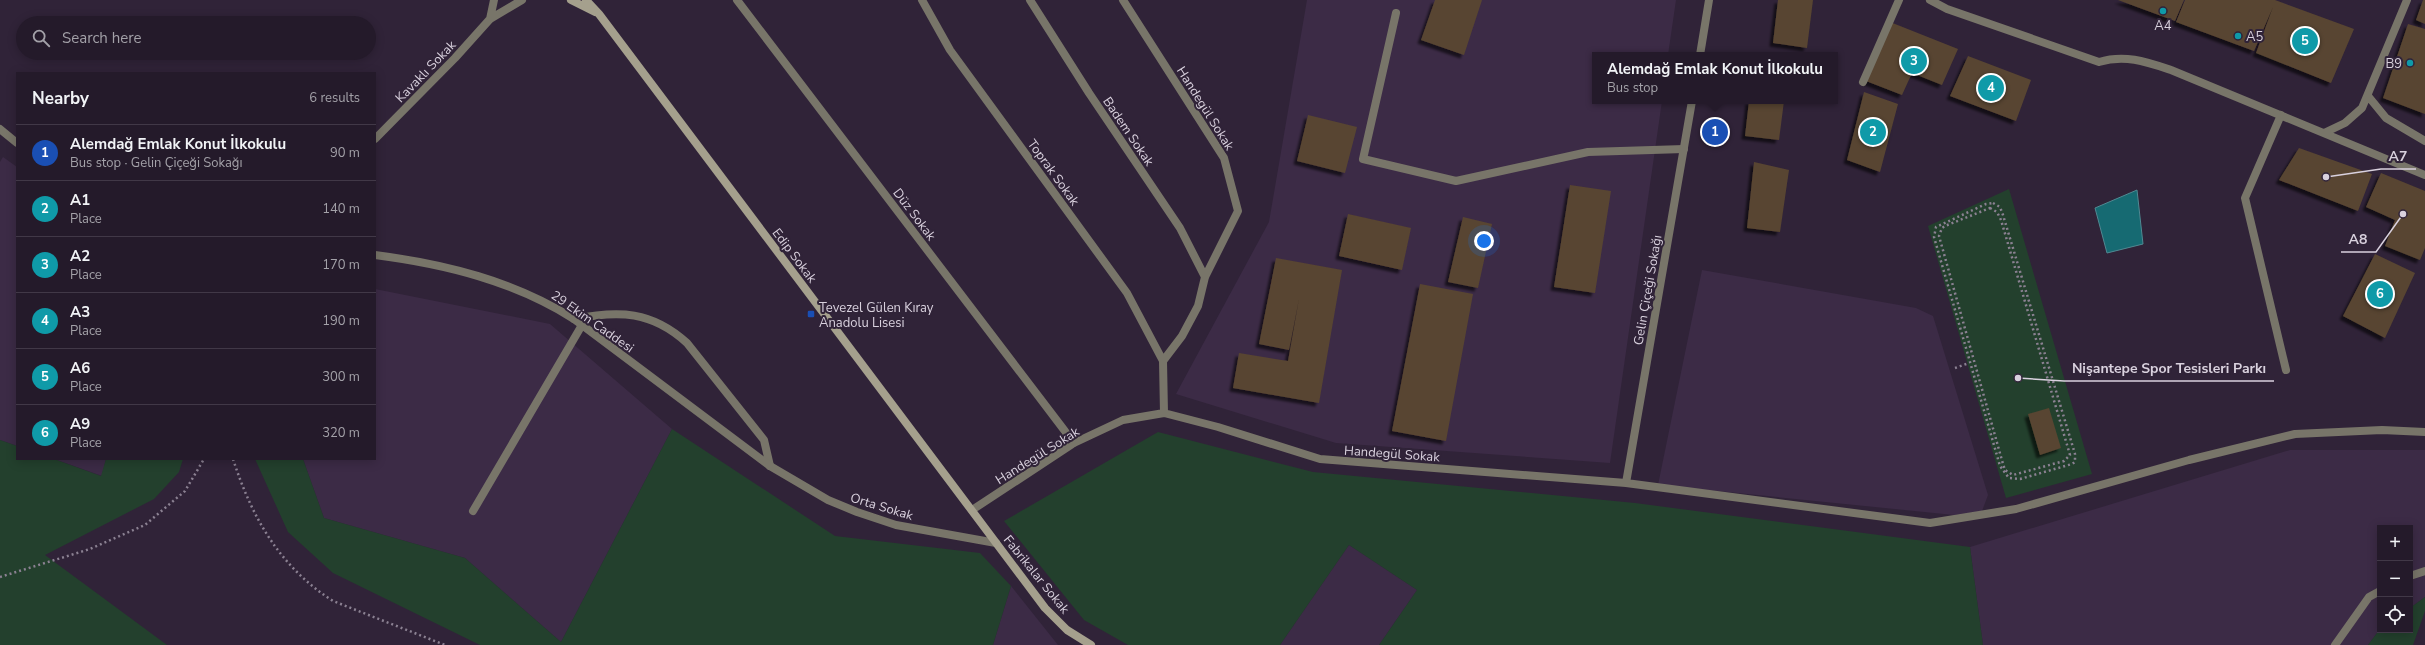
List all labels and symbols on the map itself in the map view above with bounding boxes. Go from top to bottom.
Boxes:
marker: A4 [2158,6,2168,16]
place label: A4 [2154,17,2172,35]
pin: 5 [2292,26,2318,56]
place label: A5 [2246,28,2263,46]
marker: A5 [2233,31,2243,41]
street label: Kavaklı Sokak [391,36,460,107]
pin: 3 [1901,46,1927,76]
place label: B9 [2385,55,2402,73]
marker: B9 [2405,58,2415,68]
street label: Handegül Sokak [1172,63,1238,154]
pin: 4 [1978,73,2004,103]
street label: Badem Sokak [1098,93,1158,170]
pin: 1 [1702,117,1728,147]
pin: 2 [1860,117,1886,147]
street label: Toprak Sokak [1023,136,1084,210]
callout: A7 [2381,143,2416,169]
text: A7 [2389,147,2407,166]
street label: Düz Sokak [889,185,940,245]
street label: Edip Sokak [768,225,821,287]
callout: A8 [2341,226,2376,252]
text: A8 [2349,230,2367,249]
your location [1474,231,1494,251]
street label: Gelin Çiçeği Sokağı [1629,234,1667,347]
pin: 6 [2367,279,2393,309]
street label: 29 Ekim Caddesi [547,287,637,357]
place label: Tevezel Gülen Kıray Anadolu Lisesi [819,299,934,332]
marker: Tevezel Gülen Kıray Anadolu Lisesi [806,309,816,319]
callout: Nişantepe Spor Tesisleri Parkı [2064,355,2274,381]
text: Nişantepe Spor Tesisleri Parkı [2072,359,2266,378]
street label: Handegül Sokak [992,423,1083,489]
street label: Handegül Sokak [1344,442,1441,466]
street label: Orta Sokak [848,489,916,525]
street label: Fabrikalar Sokak [999,532,1074,618]

